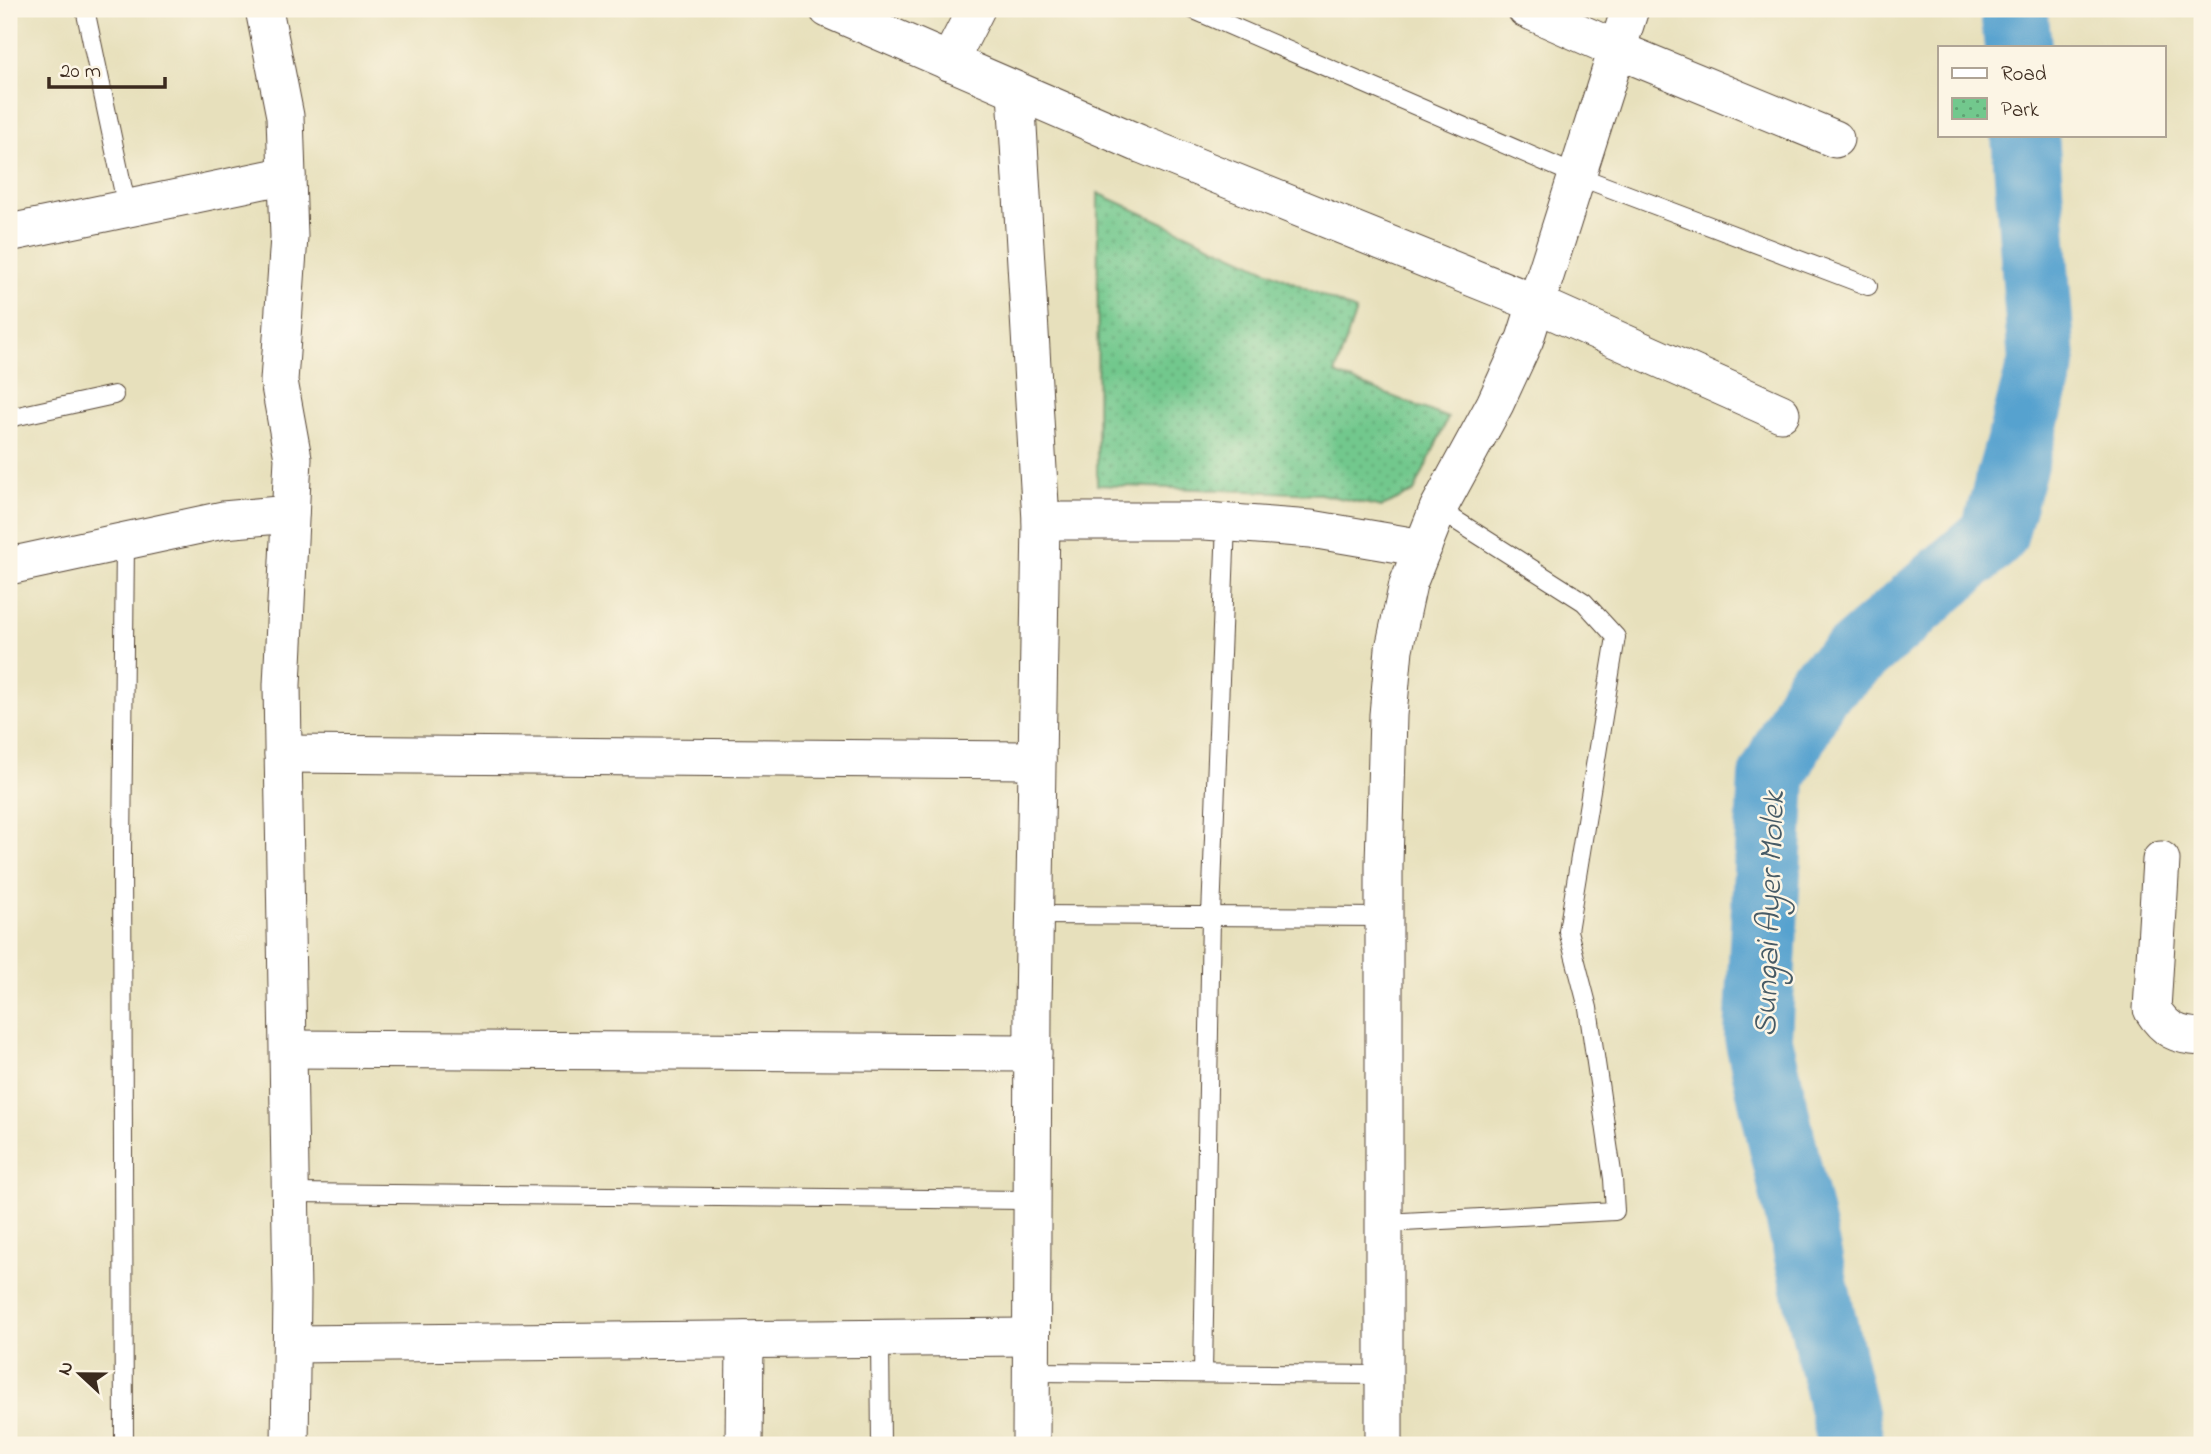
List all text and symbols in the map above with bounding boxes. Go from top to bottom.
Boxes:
scale bar [49,46,164,90]
legend [1938,46,2166,136]
text: 20 m [60,57,101,87]
text: Road [2001,60,2047,90]
text: Park [2001,96,2040,126]
water label: Sungai Ayer Molek [1743,789,1800,1038]
north arrow [46,1338,116,1408]
text: N [52,1357,82,1380]

